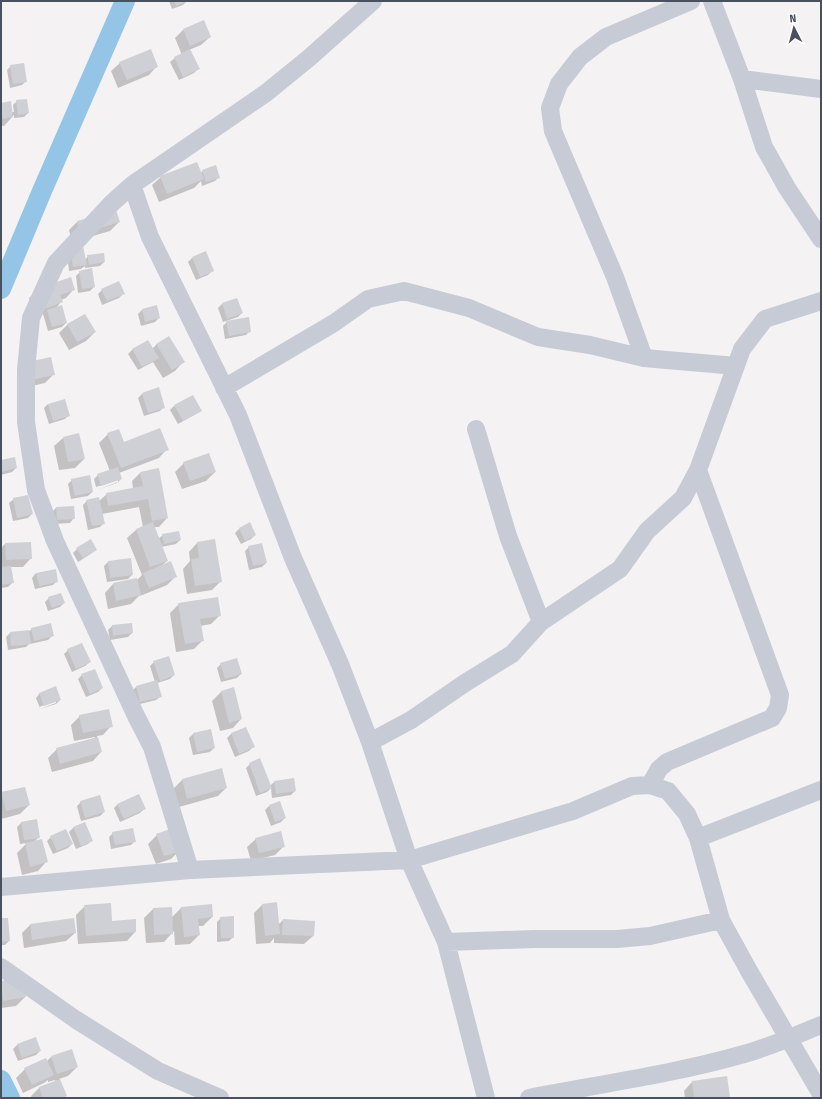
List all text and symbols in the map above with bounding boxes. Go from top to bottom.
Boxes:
north arrow [774,8,814,48]
text: N [789,12,797,25]

